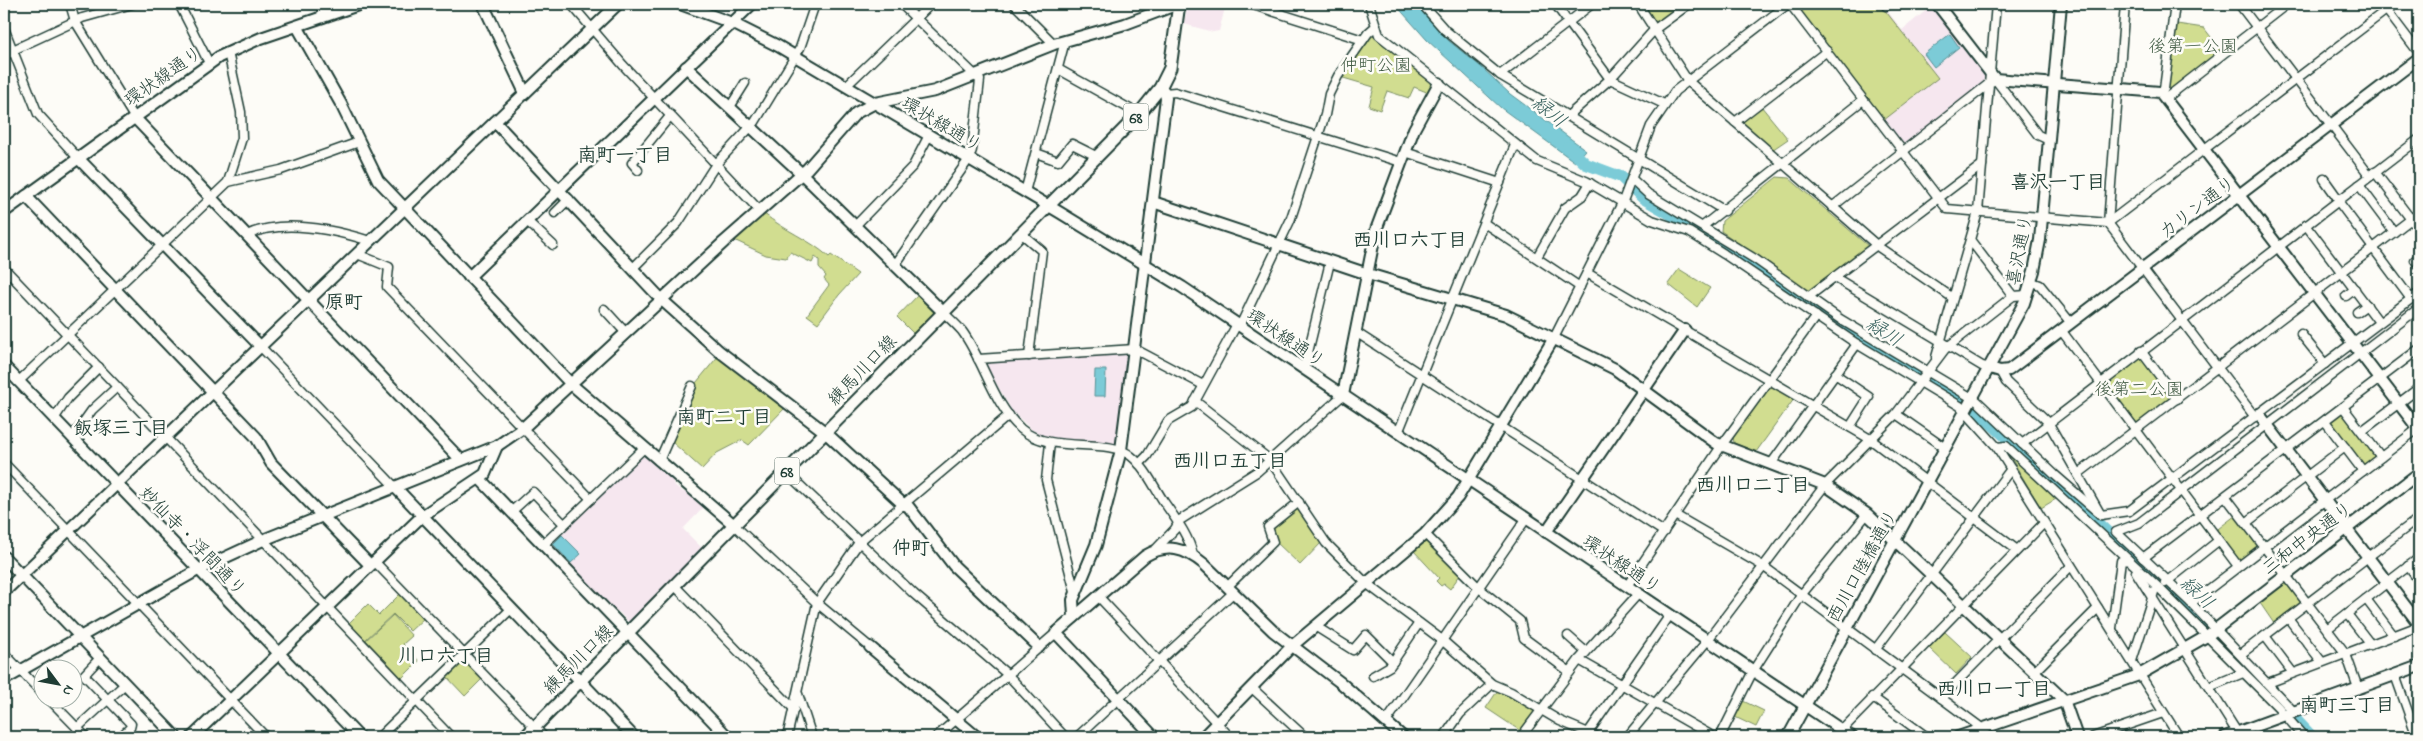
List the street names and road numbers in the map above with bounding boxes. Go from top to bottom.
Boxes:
street label: 環状線通り [120,41,208,114]
street label: 環状線通り [896,91,986,160]
road number: 68 [1124,104,1148,130]
street label: カリン通り [2154,171,2242,246]
street label: 喜沢通り [2001,213,2041,288]
street label: 環状線通り [1240,304,1329,376]
street label: 練馬川口線 [823,330,904,413]
road number: 68 [774,458,800,484]
street label: 妙仙寺・浮間通り [132,482,251,603]
street label: 三和中央通り [2257,497,2359,582]
street label: 西川口陸橋通り [1822,506,1906,628]
street label: 環状線通り [1576,530,1665,602]
street label: 練馬川口線 [538,619,620,701]

